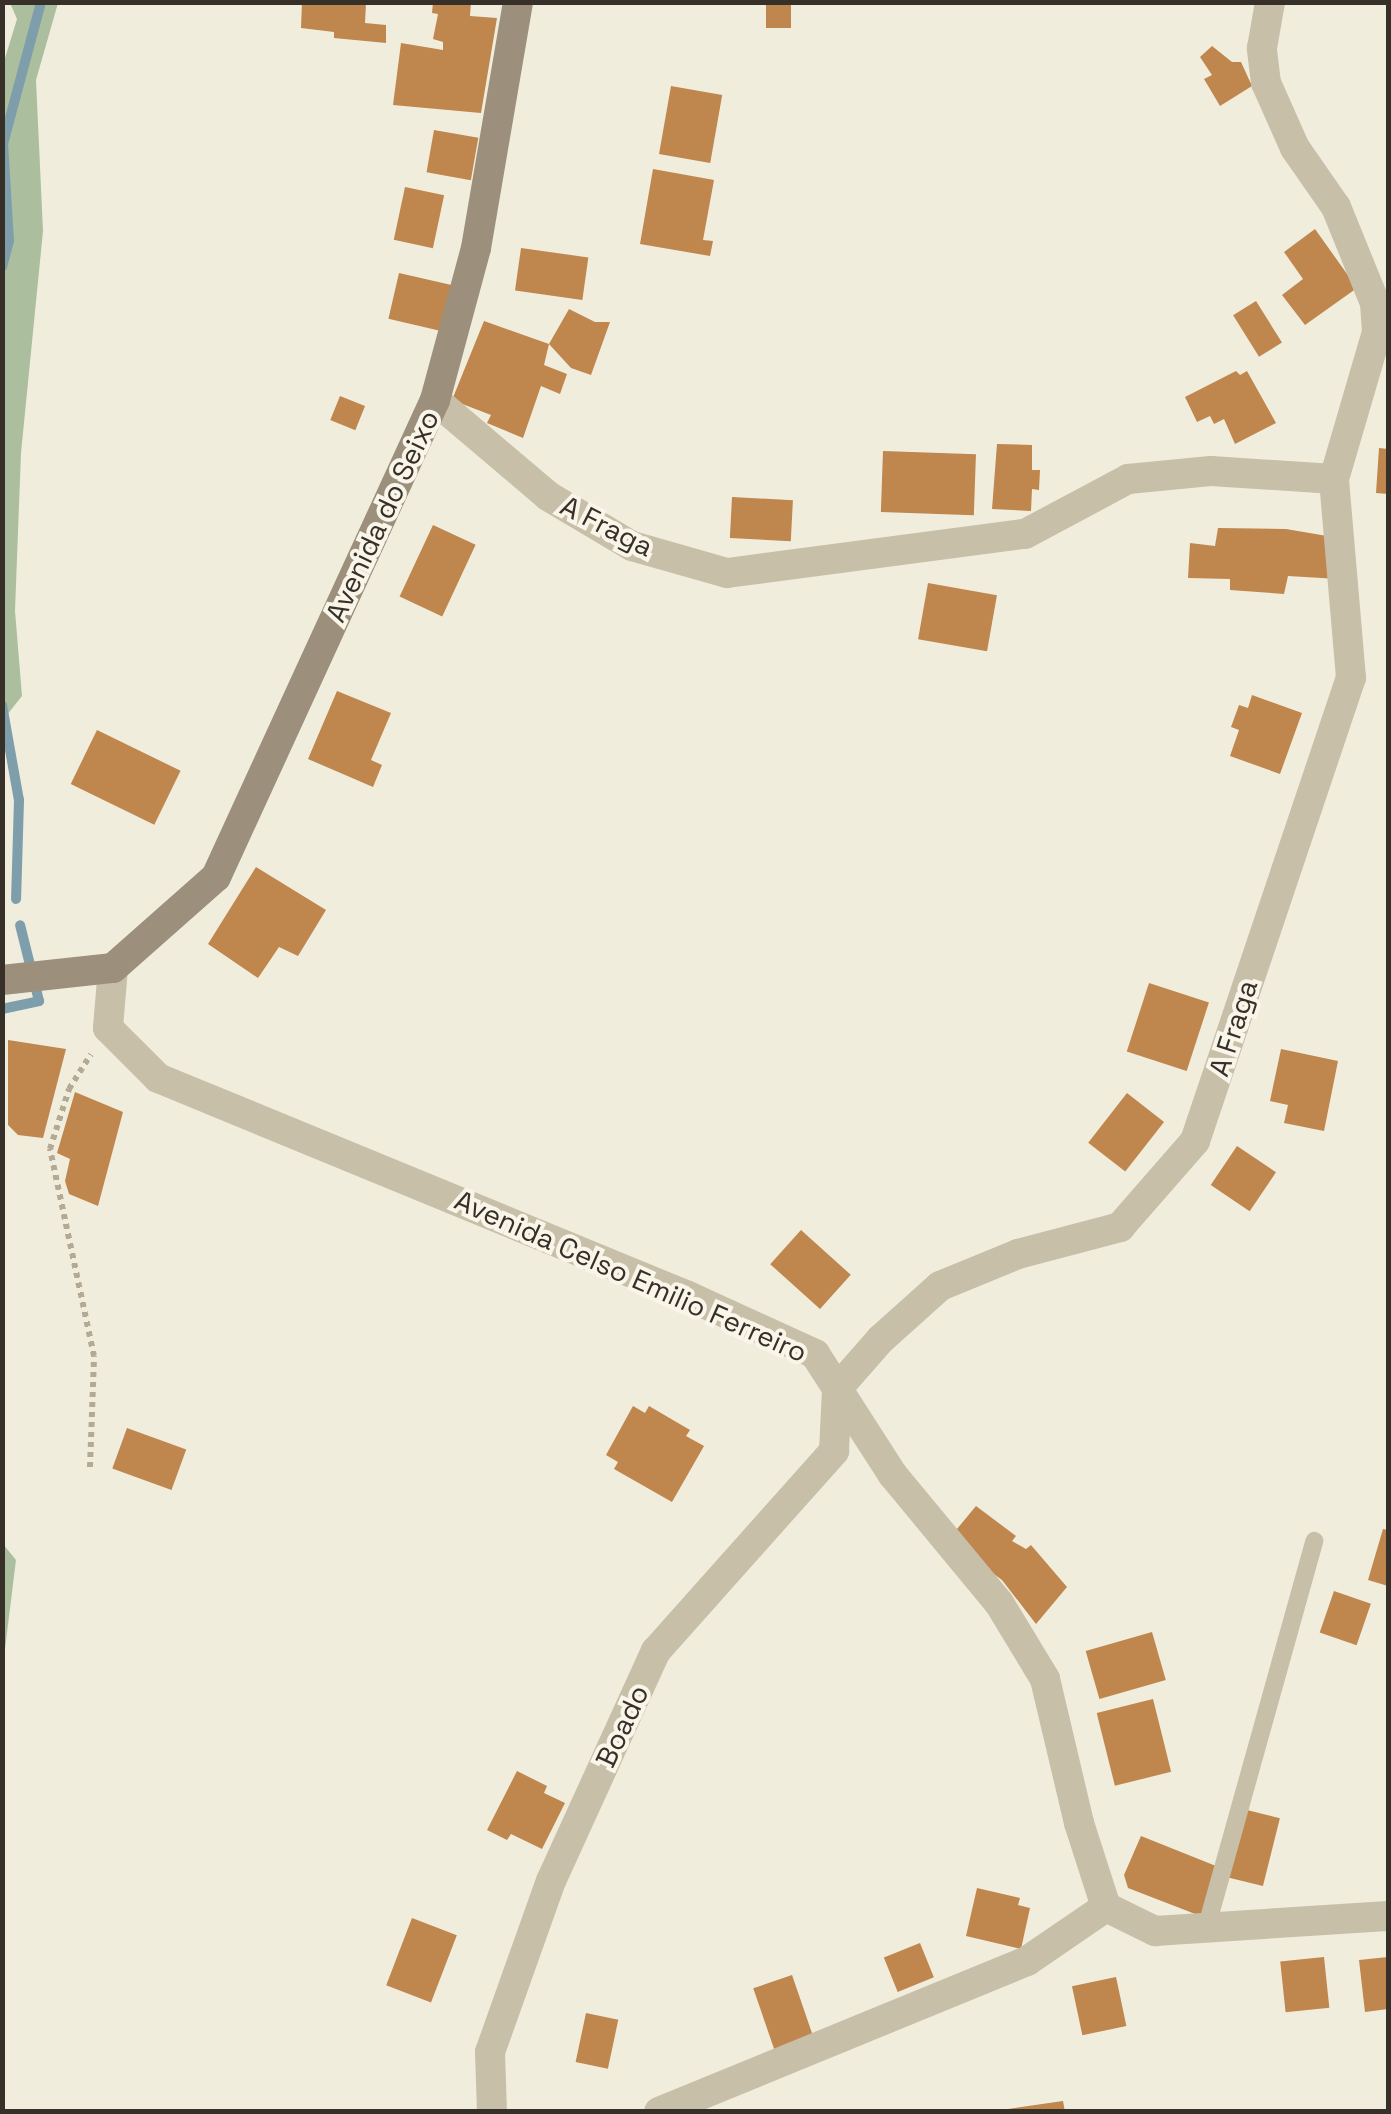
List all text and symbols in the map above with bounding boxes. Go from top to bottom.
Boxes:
street label: Avenida do Seixo [318,405,446,627]
street label: A Fraga [555,488,659,564]
street label: A Fraga [1202,975,1264,1081]
street label: Avenida Celso Emilio Ferreiro [450,1183,812,1369]
street label: Boado [588,1680,656,1772]

